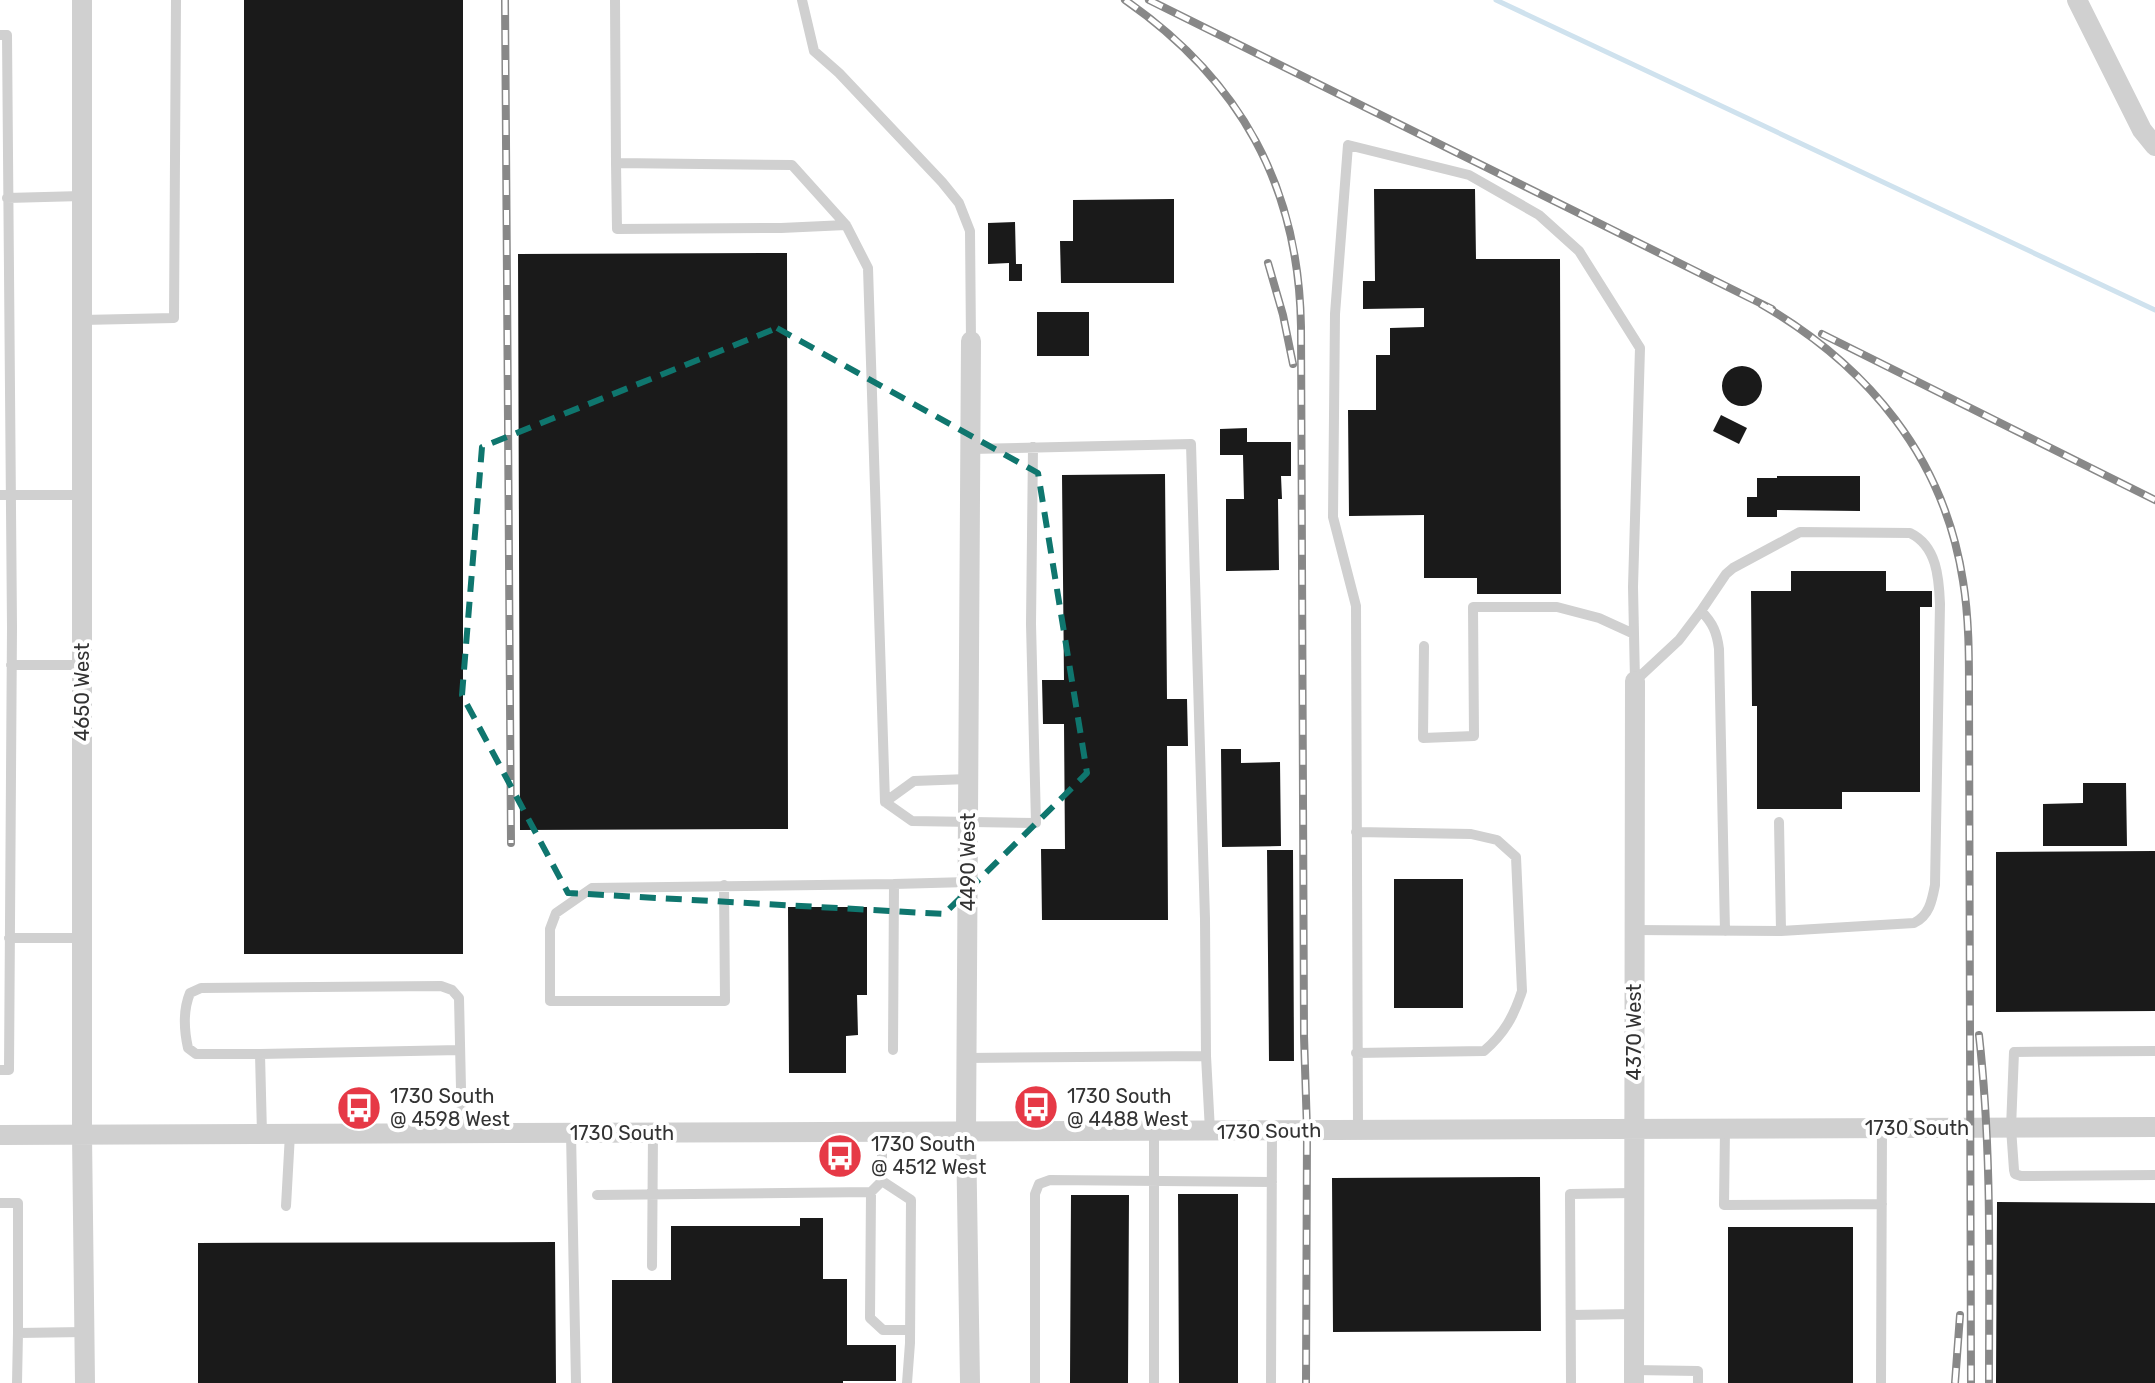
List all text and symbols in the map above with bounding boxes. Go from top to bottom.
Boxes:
street label: 4650 West [70,643,94,741]
street label: 4490 West [956,813,980,911]
street label: 4370 West [1622,983,1646,1080]
bus stop icon: 1730 South @ 4488 West [1012,1083,1060,1131]
bus stop icon: 1730 South @ 4598 West [335,1084,383,1132]
place label: 1730 South @ 4598 West [390,1084,510,1131]
place label: 1730 South @ 4488 West [1067,1084,1188,1131]
street label: 1730 South [1865,1116,1969,1140]
street label: 1730 South [1217,1118,1321,1144]
street label: 1730 South [570,1121,674,1145]
bus stop icon: 1730 South @ 4512 West [816,1132,864,1180]
place label: 1730 South @ 4512 West [871,1132,986,1179]

